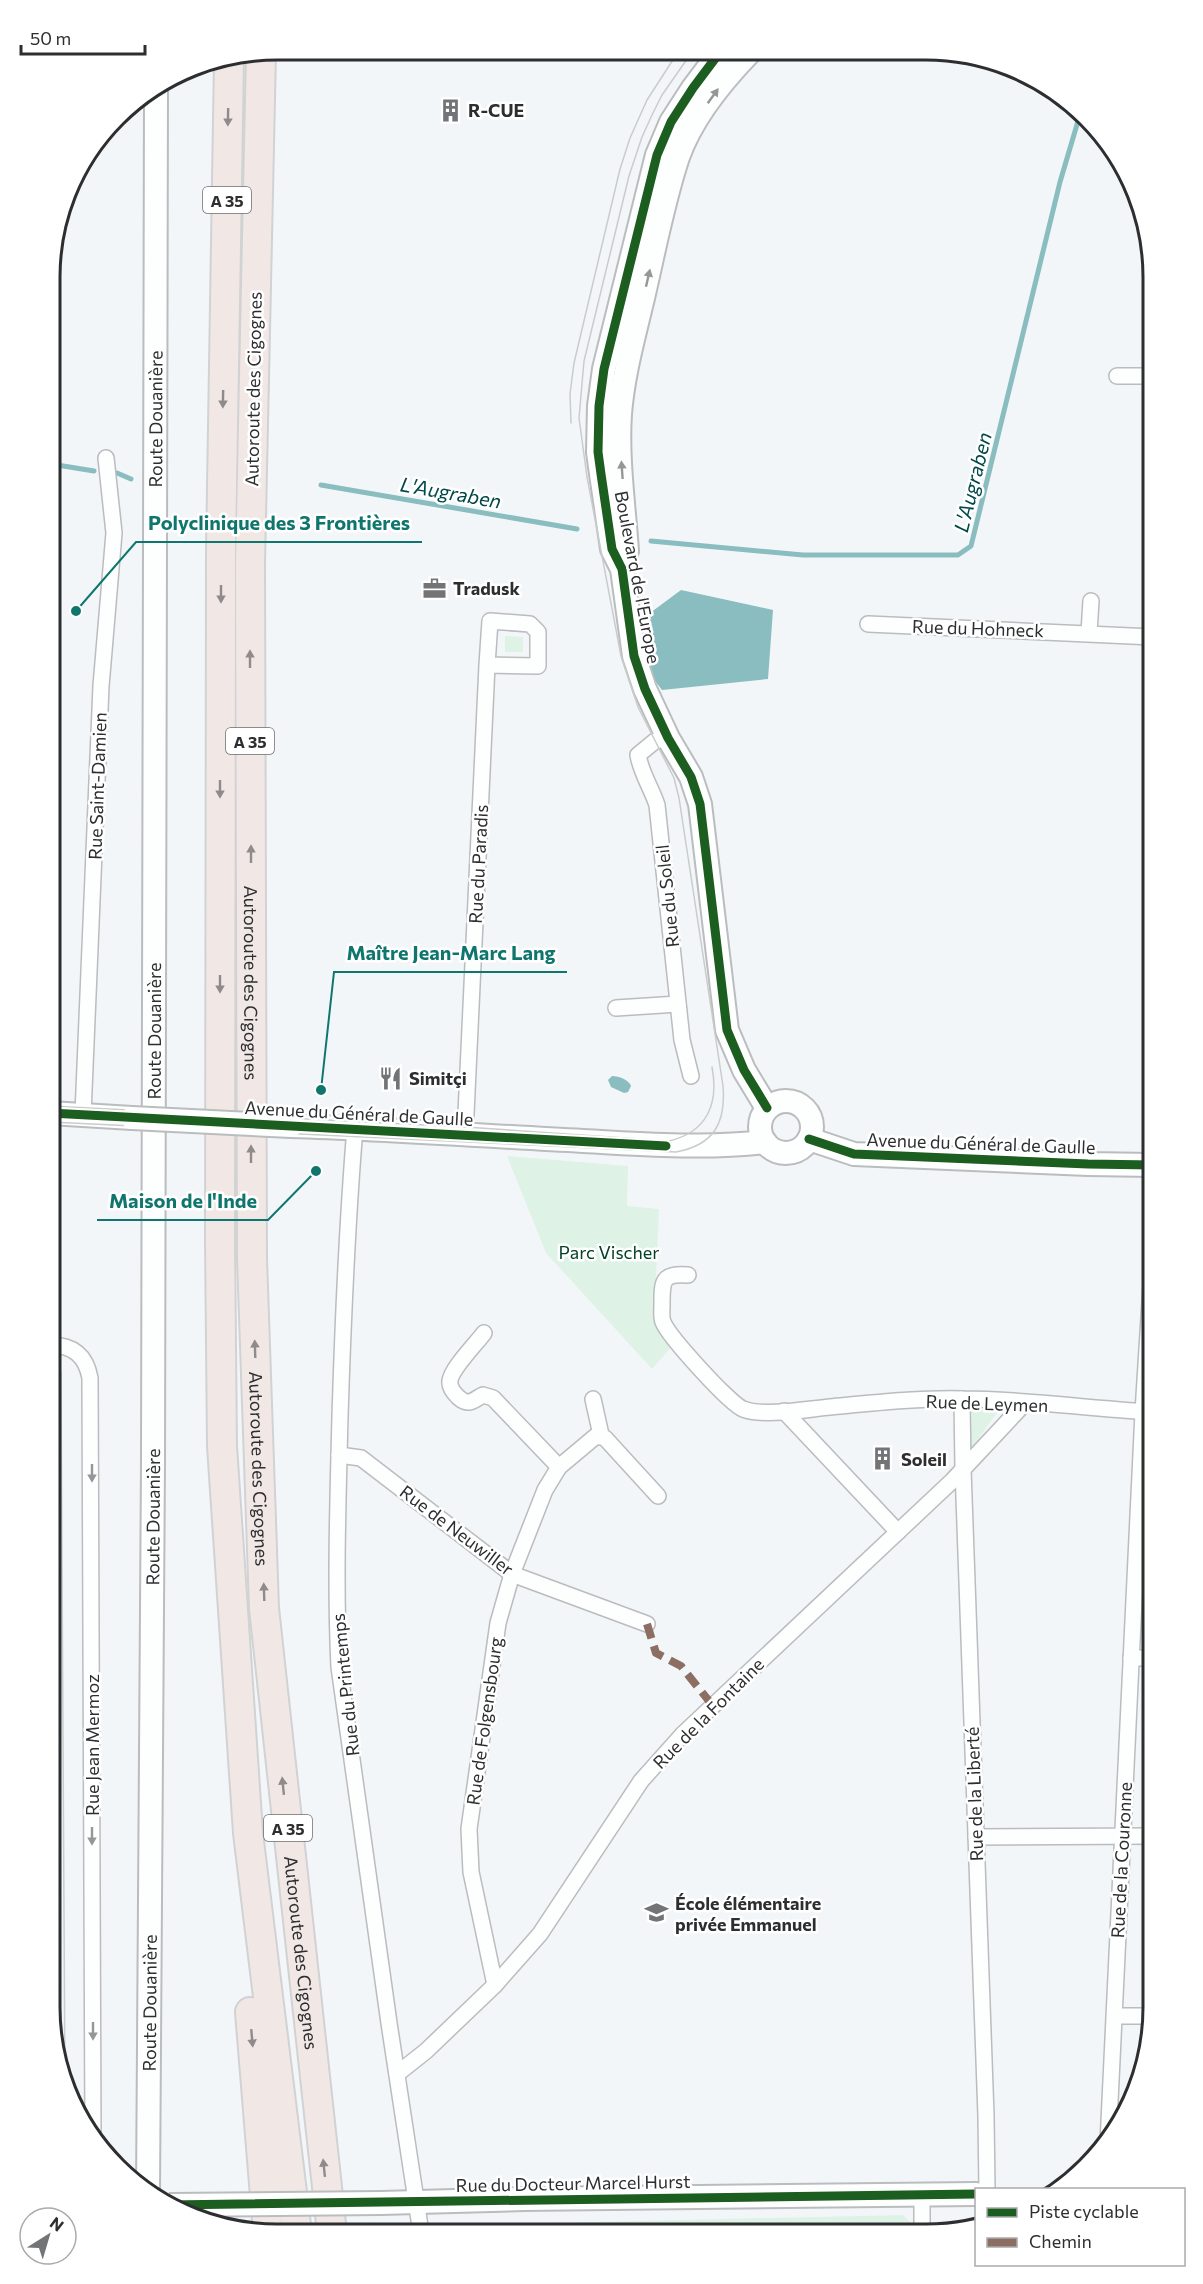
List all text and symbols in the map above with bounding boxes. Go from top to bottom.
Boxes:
scale bar [21,18,146,56]
text: 50 m [30,27,71,49]
one-way arrow [706,88,718,103]
building icon: R-CUE [437,97,463,123]
place label: R-CUE [468,99,524,121]
one-way arrow [223,108,233,127]
road number: A 35 [203,187,251,213]
one-way arrow [643,268,653,287]
street label: Autoroute des Cigognes [240,291,266,487]
street label: Route Douanière [144,351,166,487]
one-way arrow [218,389,228,408]
water label: L'Augraben [948,430,996,534]
one-way arrow [617,460,626,479]
water label: L'Augraben [399,471,503,513]
street label: Boulevard de l'Europe [610,489,666,665]
callout: Polyclinique des 3 Frontières [136,504,422,542]
text: Polyclinique des 3 Frontières [148,510,410,534]
office icon: Tradusk [422,575,448,601]
place label: Tradusk [453,577,520,599]
one-way arrow [216,584,226,603]
street label: Rue du Hohneck [912,615,1045,641]
one-way arrow [245,650,255,669]
street label: Rue Saint-Damien [83,712,111,860]
road number: A 35 [226,728,274,754]
one-way arrow [215,779,225,798]
street label: Rue du Paradis [464,804,492,924]
street label: Rue du Soleil [651,843,683,949]
one-way arrow [246,845,256,864]
street label: Autoroute des Cigognes [240,885,262,1080]
callout: Maître Jean-Marc Lang [334,934,567,972]
text: Maître Jean-Marc Lang [346,940,556,964]
street label: Route Douanière [143,963,165,1099]
one-way arrow [215,974,225,993]
restaurant icon: Simitçi [378,1065,404,1091]
place label: Simitçi [409,1067,467,1089]
street label: Avenue du Général de Gaulle [244,1096,474,1130]
street label: Avenue du Général de Gaulle [866,1128,1096,1158]
one-way arrow [246,1145,256,1164]
callout: Maison de l'Inde [97,1182,268,1220]
text: Maison de l'Inde [109,1188,257,1212]
park label: Parc Vischer [558,1241,660,1263]
one-way arrow [250,1340,260,1359]
street label: Autoroute des Cigognes [245,1371,274,1567]
street label: Rue de Leymen [925,1390,1049,1416]
building icon: Soleil [870,1446,896,1472]
place label: Soleil [901,1448,947,1470]
street label: Route Douanière [141,1449,164,1586]
one-way arrow [87,1464,97,1483]
street label: Rue de Neuwiller [396,1480,518,1580]
one-way arrow [259,1582,268,1601]
street label: Rue du Printemps [327,1613,363,1757]
street label: Rue de Folgensbourg [461,1635,507,1806]
street label: Rue de la Fontaine [648,1653,768,1773]
street label: Rue Jean Mermoz [81,1674,103,1816]
street label: Rue de la Liberté [961,1726,987,1862]
one-way arrow [278,1776,288,1795]
street label: Rue de la Couronne [1106,1781,1136,1939]
road number: A 35 [264,1815,312,1841]
one-way arrow [87,1827,97,1846]
street label: Autoroute des Cigognes [280,1855,323,2051]
place label: École élémentaire privée Emmanuel [675,1892,821,1935]
school or university icon: École élémentaire privée Emmanuel [644,1900,670,1926]
street label: Route Douanière [138,1934,161,2072]
one-way arrow [88,2022,98,2041]
one-way arrow [247,2028,257,2047]
one-way arrow [320,2158,329,2177]
street label: Rue du Docteur Marcel Hurst [455,2170,691,2196]
legend [975,2188,1185,2266]
text: Piste cyclable [1029,2200,1139,2222]
north arrow [18,2206,78,2266]
text: N [47,2212,68,2235]
text: Chemin [1029,2230,1092,2252]

